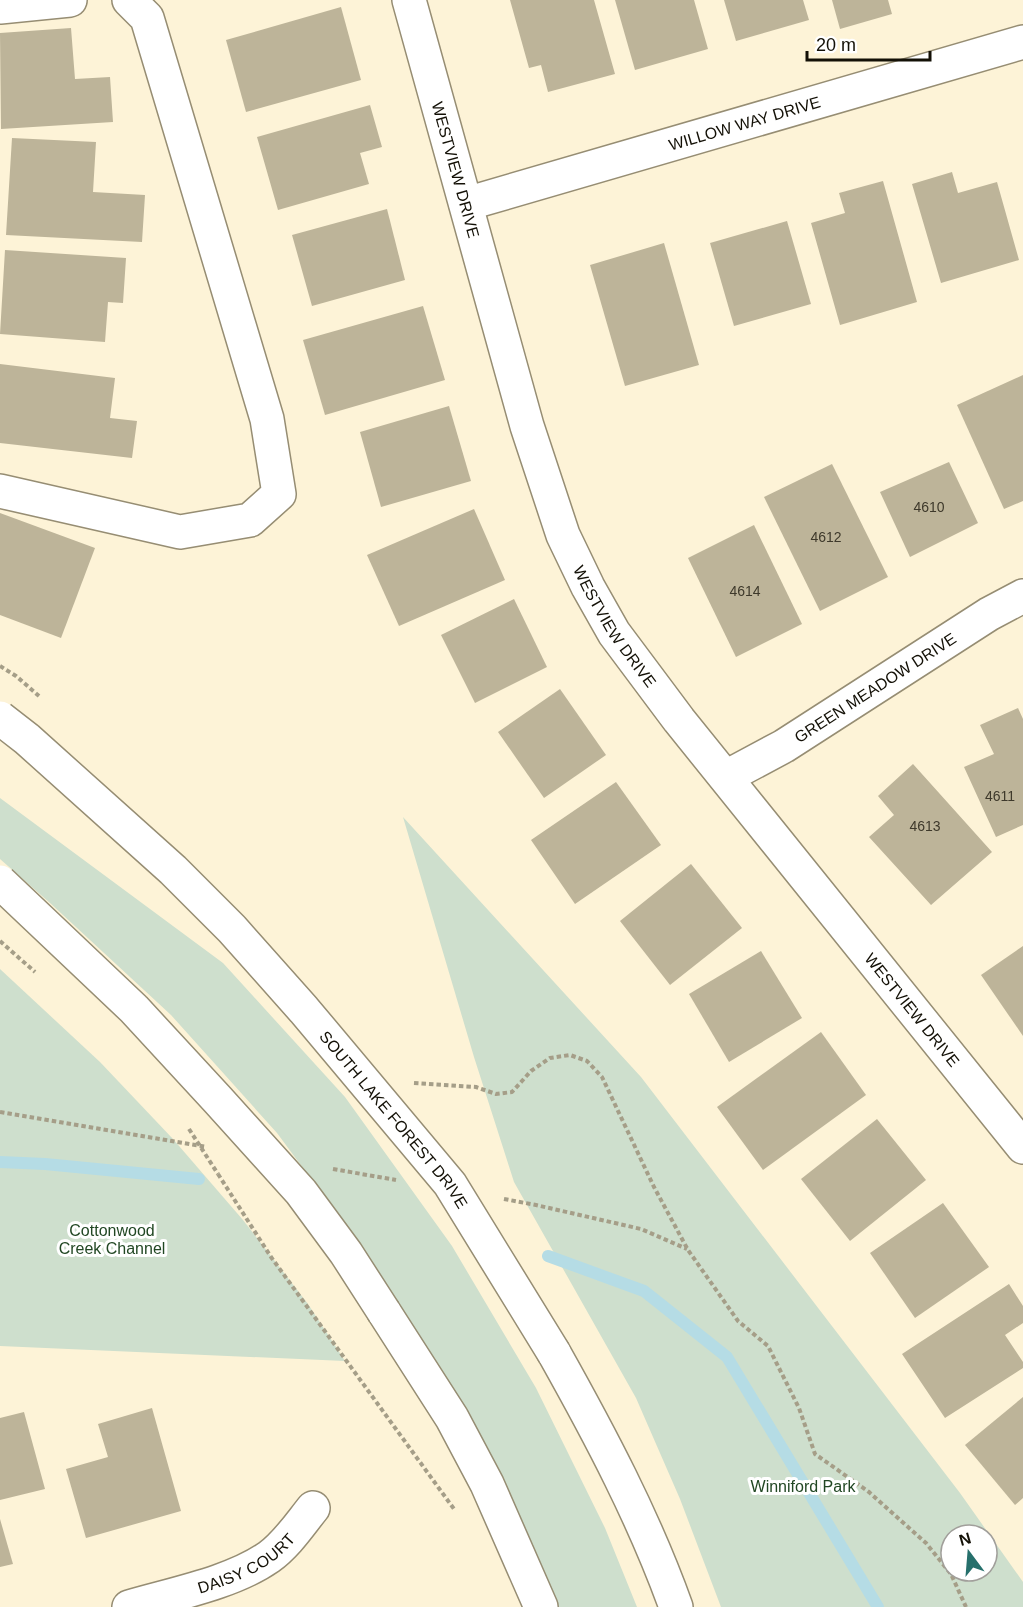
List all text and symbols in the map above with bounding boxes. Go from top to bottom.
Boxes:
scale bar [807,24,930,62]
text: 20 m [816,35,856,55]
street label: WILLOW WAY DRIVE [667,93,822,154]
street label: WESTVIEW DRIVE [429,100,482,240]
house number: 4610 [913,499,945,515]
house number: 4612 [810,529,842,545]
street label: WESTVIEW DRIVE [570,563,659,690]
house number: 4614 [729,583,761,599]
street label: GREEN MEADOW DRIVE [791,630,959,746]
house number: 4611 [985,788,1015,804]
house number: 4613 [909,818,941,834]
street label: WESTVIEW DRIVE [861,950,963,1070]
street label: SOUTH LAKE FOREST DRIVE [316,1028,471,1211]
park label: Cottonwood Creek Channel [59,1222,165,1257]
park label: Winniford Park [751,1478,856,1495]
north arrow [939,1523,999,1583]
text: N [957,1529,973,1549]
street label: DAISY COURT [196,1530,298,1597]

